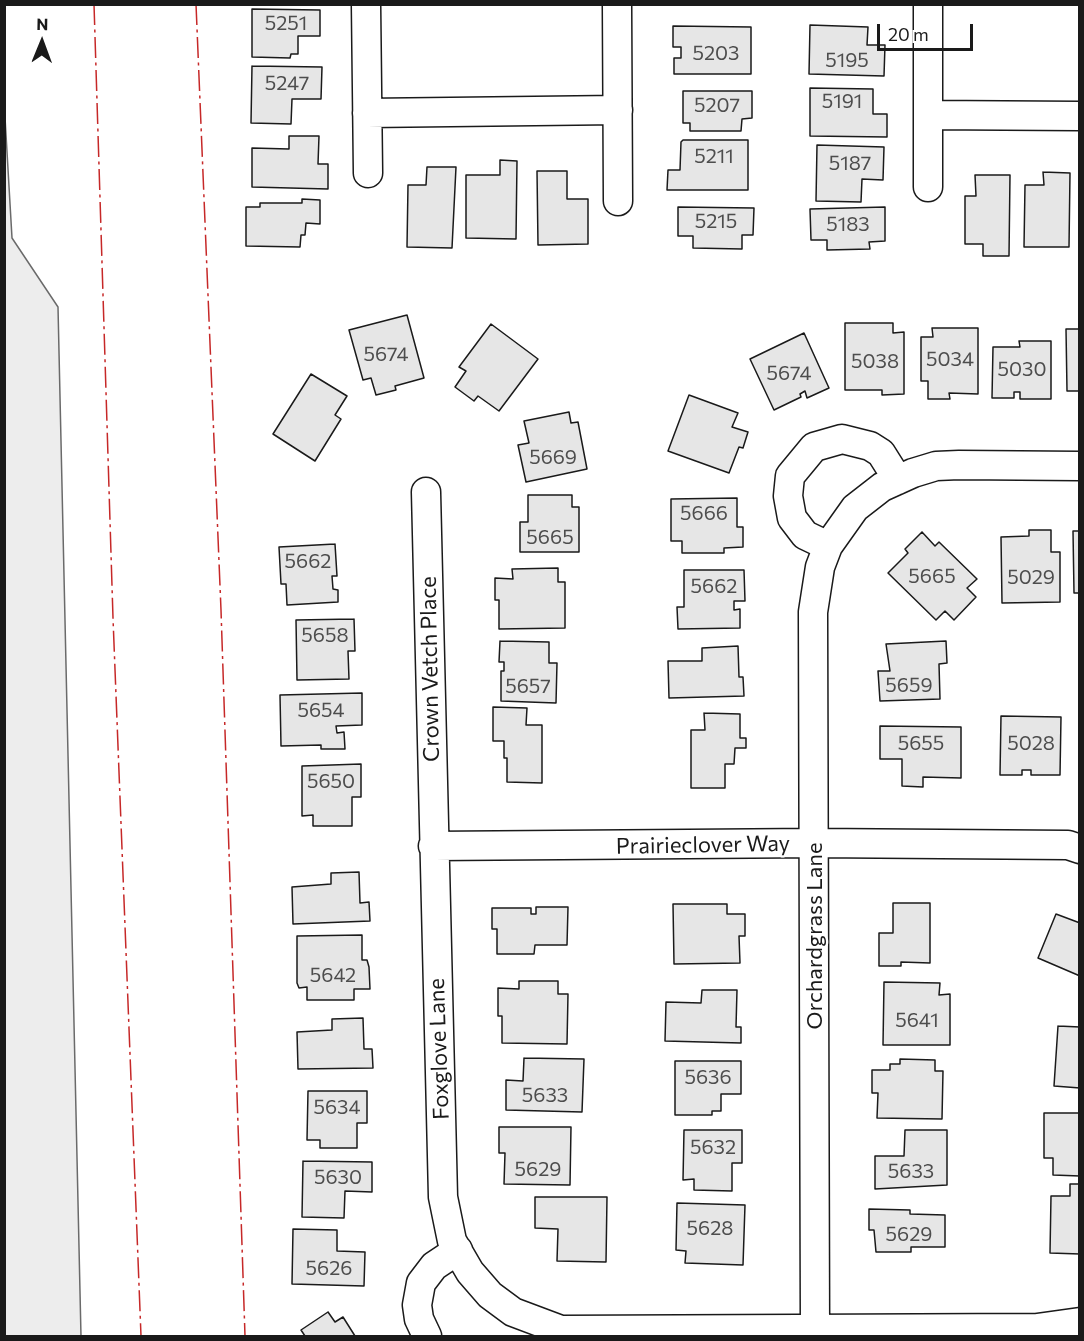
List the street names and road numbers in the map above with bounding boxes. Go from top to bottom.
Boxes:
street label: Crown Vetch Place [415,576,445,762]
street label: Prairieclover Way [616,830,790,860]
street label: Orchardgrass Lane [802,842,828,1030]
street label: Foxglove Lane [423,978,455,1120]

